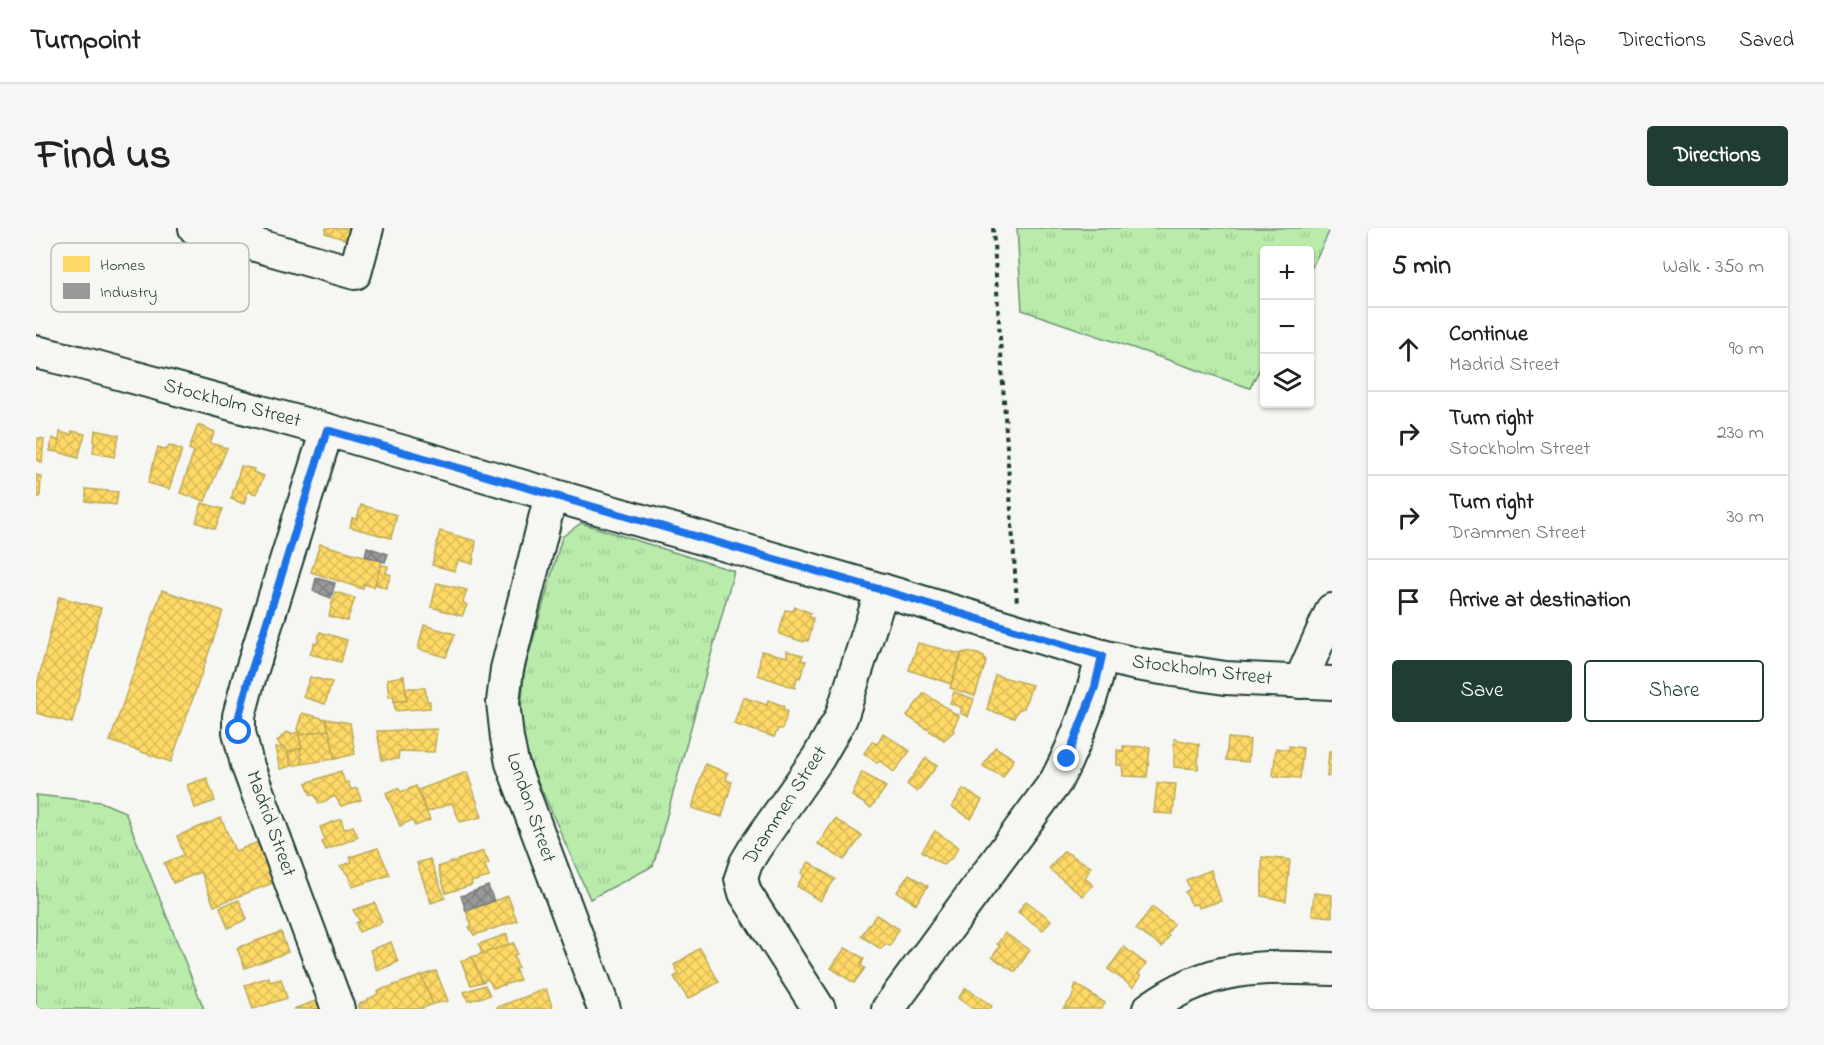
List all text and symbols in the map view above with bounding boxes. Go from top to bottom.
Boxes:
text: Turnpoint [30,21,141,62]
text: Map [1550,26,1586,56]
text: Directions [1619,26,1706,56]
text: Saved [1739,26,1794,56]
text: Find us [36,126,171,187]
button: Directions [1647,126,1788,186]
legend [51,243,249,312]
map controls [1260,246,1314,408]
button: + [1260,246,1314,300]
text: 5 min [1392,248,1451,286]
text: Walk · 350 m [1662,253,1764,282]
text: Homes [100,254,145,278]
text: Industry [100,281,157,305]
button: − [1260,300,1314,354]
text: Continue [1449,319,1528,351]
icon: ahead [1392,333,1425,366]
text: 90 m [1729,335,1764,364]
text: Madrid Street [1449,351,1560,380]
button: layers [1260,354,1314,408]
street label: Stockholm Street [160,372,304,436]
text: Turn right [1449,403,1534,435]
icon: right [1392,417,1425,450]
text: 230 m [1717,419,1764,448]
text: Stockholm Street [1449,435,1590,464]
text: Turn right [1449,487,1534,519]
icon: right [1392,501,1425,534]
text: 30 m [1727,503,1764,532]
text: Drammen Street [1449,519,1586,548]
icon: arrive [1392,585,1425,618]
text: Arrive at destination [1449,585,1631,617]
street label: Stockholm Street [1130,648,1274,694]
button: Save [1392,660,1572,722]
button: Share [1584,660,1764,722]
route start [225,718,251,744]
street label: Drammen Street [736,740,836,872]
route end [1053,745,1079,771]
street label: London Street [498,749,562,867]
street label: Madrid Street [237,767,303,881]

